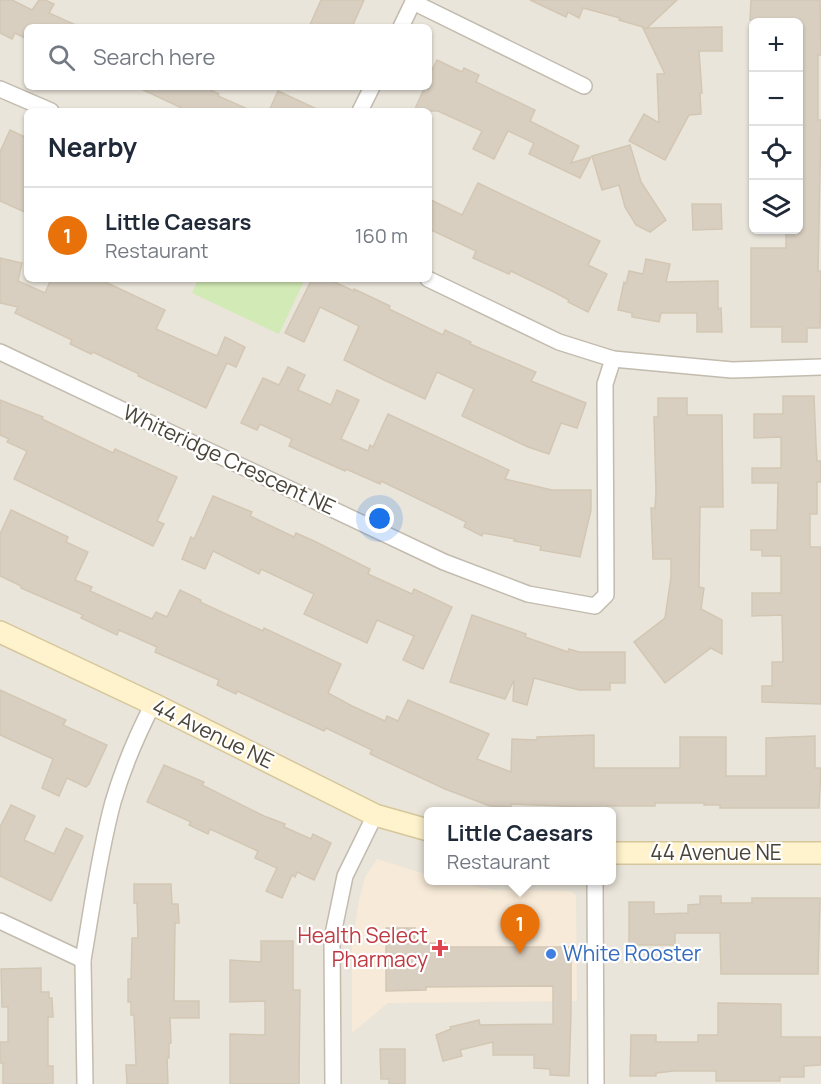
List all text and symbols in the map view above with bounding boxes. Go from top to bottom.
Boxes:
map controls [749,18,803,234]
button: + [749,18,803,72]
search box [24,24,432,90]
icon: search [45,41,78,74]
text: Search here [93,42,215,72]
button: − [749,72,803,126]
button: locate [749,126,803,180]
text: Nearby [48,129,137,165]
button: layers [749,180,803,234]
text: Little Caesars [105,207,251,237]
text: 1 [63,222,72,249]
text: 160 m [355,222,408,249]
text: Restaurant [105,237,209,264]
street label: Whiteridge Crescent NE [119,397,340,521]
your location [365,504,394,533]
street label: 44 Avenue NE [148,692,279,775]
popup [424,807,616,885]
text: Little Caesars [447,818,593,848]
street label: 44 Avenue NE [650,838,782,866]
text: Restaurant [447,848,550,875]
pin: 1 [500,904,540,954]
place label: Health Select Pharmacy [297,921,428,973]
place label: White Rooster [563,939,702,967]
marker: Health Select Pharmacy [433,941,447,955]
marker: White Rooster [544,947,558,961]

